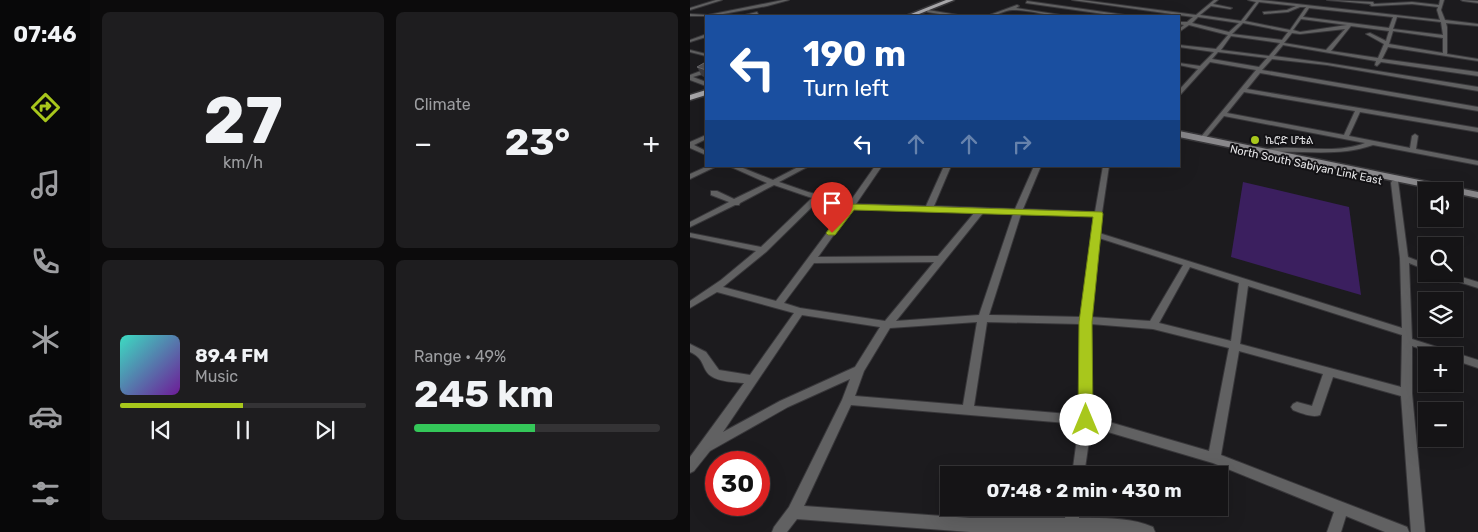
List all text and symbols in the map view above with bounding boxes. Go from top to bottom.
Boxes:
text: 07:46 [13,21,77,48]
text: 190 m [803,33,906,75]
icon: left [720,35,785,100]
text: Turn left [803,75,889,102]
text: 27 [203,82,283,159]
icon: directions [28,90,63,125]
text: Climate [414,95,471,114]
text: 23° [505,119,570,165]
text: − [414,127,432,160]
text: + [643,127,660,160]
icon: left [849,130,877,158]
icon: ahead [902,130,930,158]
icon: ahead [955,130,983,158]
icon: right [1008,130,1036,158]
marker: ኬሮድ ሆቴል [1249,134,1261,146]
place label: ኬሮድ ሆቴል [1265,134,1314,147]
street label: North South Sabiyan Link East [1229,143,1384,188]
text: km/h [223,153,263,172]
icon: music [28,167,63,202]
pin [811,182,853,233]
map controls [1418,182,1463,447]
button: sound [1418,182,1463,227]
icon: arrive [818,189,846,217]
button: search [1418,237,1463,282]
icon: phone [28,244,63,279]
button: layers [1418,292,1463,337]
icon: climate [28,322,63,357]
text: 89.4 FM [195,344,269,367]
text: Range · 49% [414,347,506,366]
button: + [1418,347,1463,392]
text: Music [195,367,238,386]
text: 245 km [414,371,554,417]
position arrow [1059,393,1111,445]
icon: car [28,399,63,434]
button: − [1418,402,1463,447]
icon: previous [147,416,175,444]
icon: pause [229,416,257,444]
icon: next [311,416,339,444]
speed limit sign: 30 [705,451,770,516]
icon: filters [28,476,63,511]
text: 07:48 · 2 min · 430 m [986,479,1182,502]

